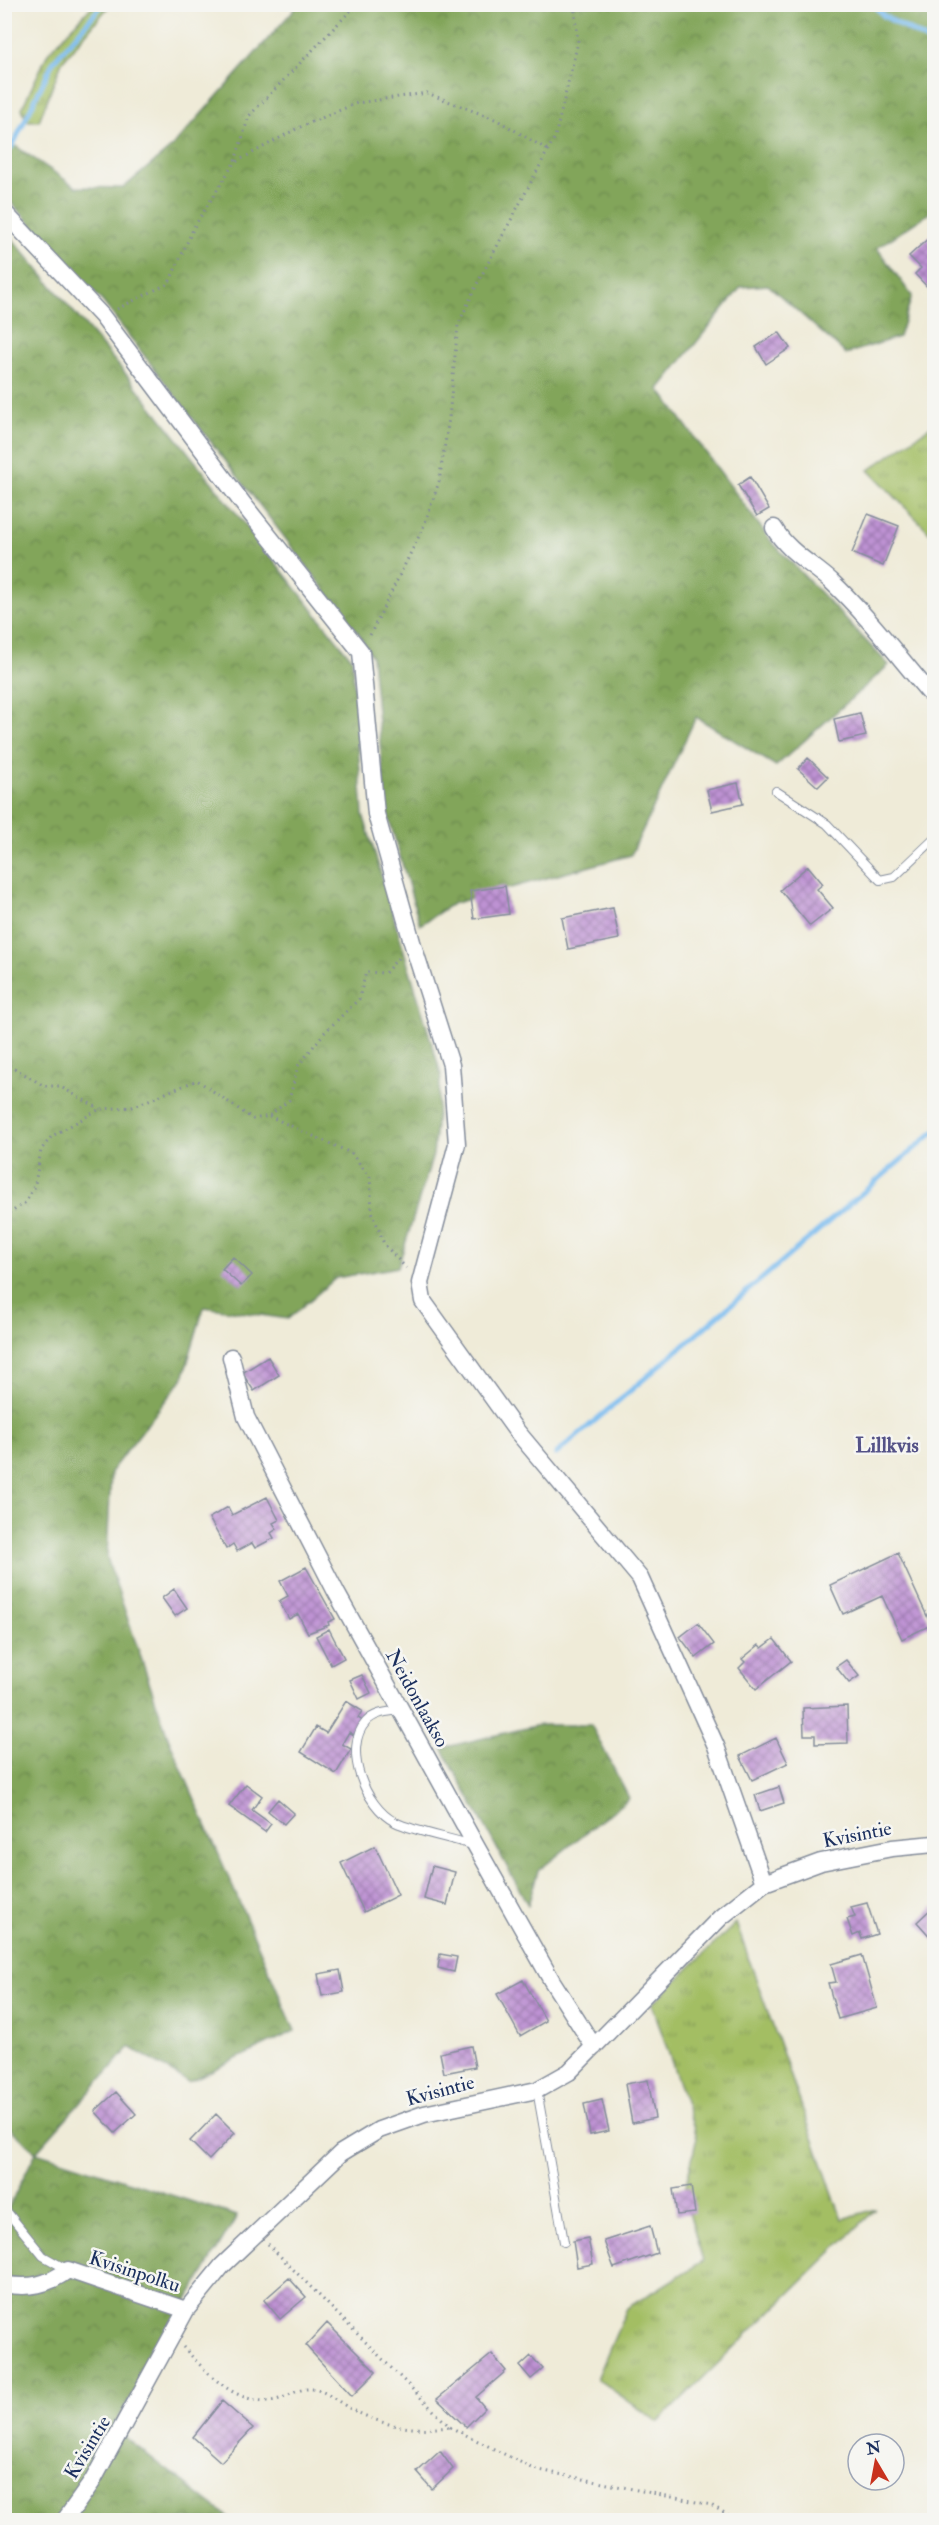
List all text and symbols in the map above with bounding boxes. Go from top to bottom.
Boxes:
district label: Lillkvis [855,1432,919,1459]
street label: Neidonlaakso [380,1645,455,1752]
street label: Kvisintie [821,1816,894,1853]
street label: Kvisintie [403,2069,477,2112]
street label: Kvisinpolku [86,2245,183,2299]
street label: Kvisintie [59,2411,116,2484]
north arrow [846,2432,906,2492]
text: N [864,2437,883,2459]

